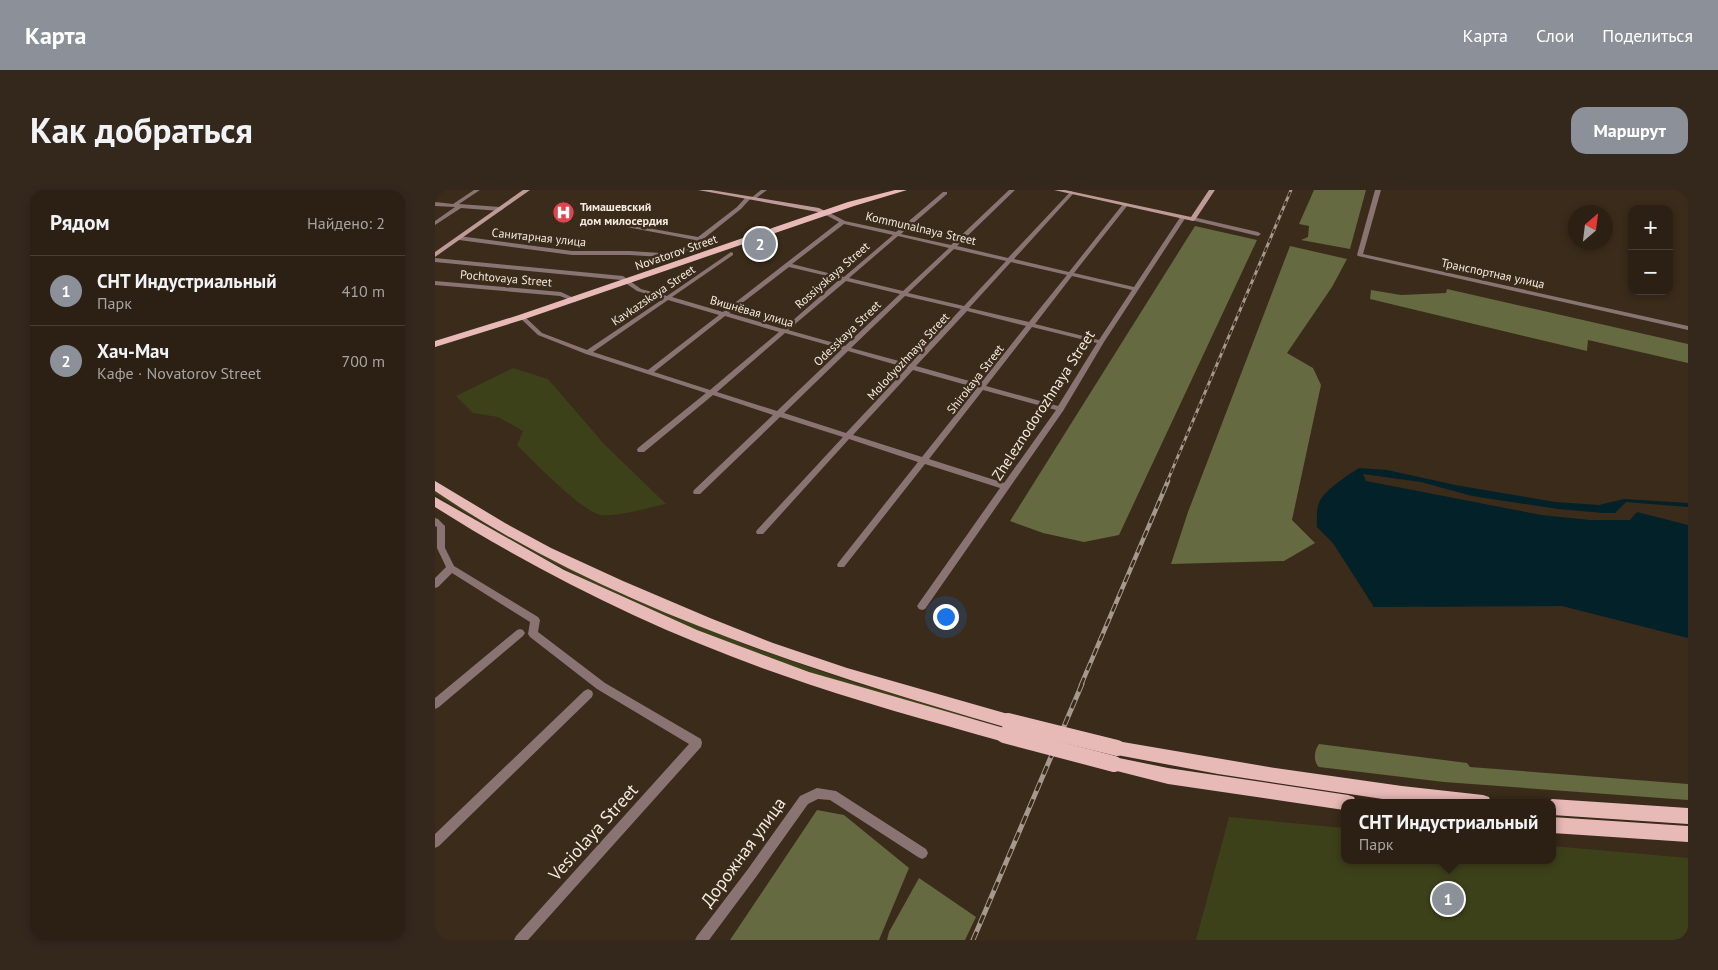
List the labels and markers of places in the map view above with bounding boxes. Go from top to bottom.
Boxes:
place label: Тимашевский дом милосердия [579,199,668,228]
hospital icon: Тимашевский дом милосердия [552,201,576,225]
pin: 2 [744,225,776,263]
pin: 1 [1432,880,1464,918]

